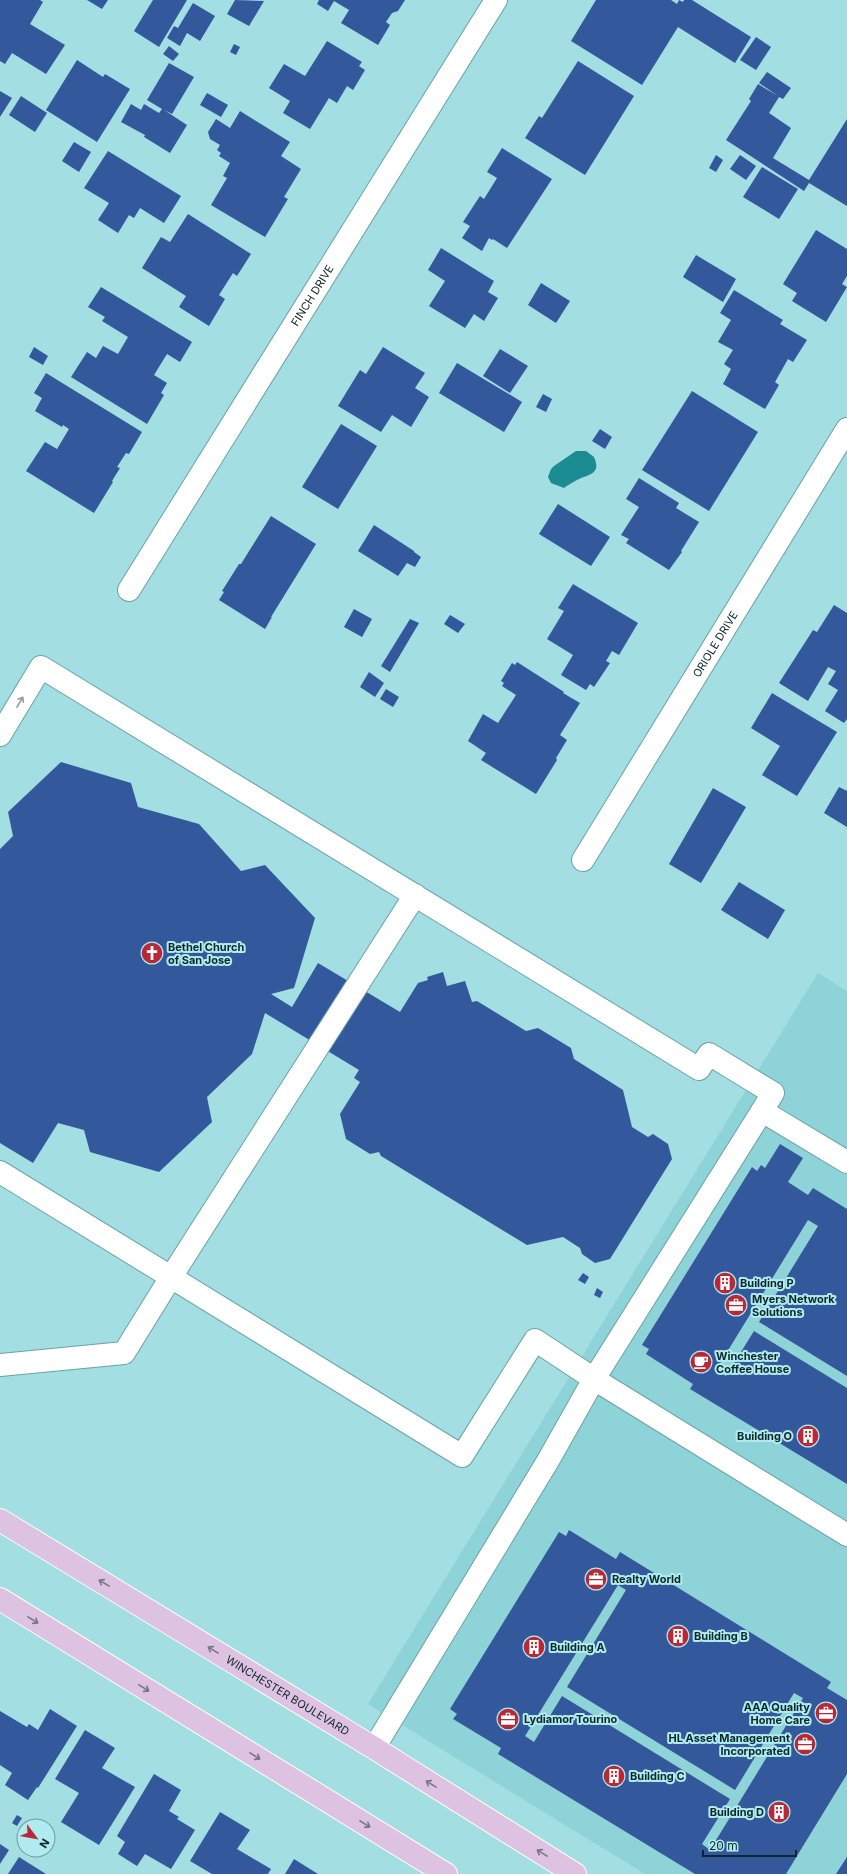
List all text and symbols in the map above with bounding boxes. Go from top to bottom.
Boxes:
street label: FINCH DRIVE [288,262,337,328]
street label: ORIOLE DRIVE [690,609,741,680]
one-way arrow [17,696,25,708]
church icon: Bethel Church of San Jose [139,940,165,966]
place label: Bethel Church of San Jose [168,940,244,967]
building icon: Building P [712,1270,738,1296]
place label: Building P [740,1276,794,1290]
office icon: Myers Network Solutions [723,1292,749,1318]
place label: Myers Network Solutions [752,1292,835,1319]
cafe icon: Winchester Coffee House [688,1349,714,1375]
place label: Winchester Coffee House [716,1349,790,1376]
building icon: Building O [795,1423,821,1449]
place label: Building O [737,1429,792,1443]
office icon: Realty World [583,1566,609,1592]
place label: Realty World [612,1572,681,1586]
one-way arrow [98,1579,110,1587]
one-way arrow [27,1616,38,1624]
building icon: Building B [665,1623,691,1649]
place label: Building B [694,1629,748,1643]
building icon: Building A [521,1634,547,1660]
place label: Building A [550,1640,605,1654]
one-way arrow [207,1646,219,1654]
street label: WINCHESTER BOULEVARD [223,1652,352,1738]
one-way arrow [138,1684,149,1692]
place label: AAA Quality Home Care [744,1700,810,1727]
office icon: AAA Quality Home Care [813,1700,839,1726]
office icon: Lydiamor Tourino [495,1706,521,1732]
place label: Lydiamor Tourino [524,1712,618,1726]
place label: HL Asset Management Incorporated [669,1731,790,1758]
office icon: HL Asset Management Incorporated [792,1731,818,1757]
one-way arrow [249,1753,261,1761]
building icon: Building C [601,1763,627,1789]
place label: Building C [630,1769,685,1783]
one-way arrow [426,1780,437,1789]
building icon: Building D [766,1799,792,1825]
place label: Building D [710,1805,764,1819]
north arrow [16,1818,56,1858]
one-way arrow [359,1821,371,1829]
scale bar [703,1832,796,1858]
text: N [36,1836,53,1851]
text: 20 m [709,1838,738,1853]
one-way arrow [536,1849,548,1857]

